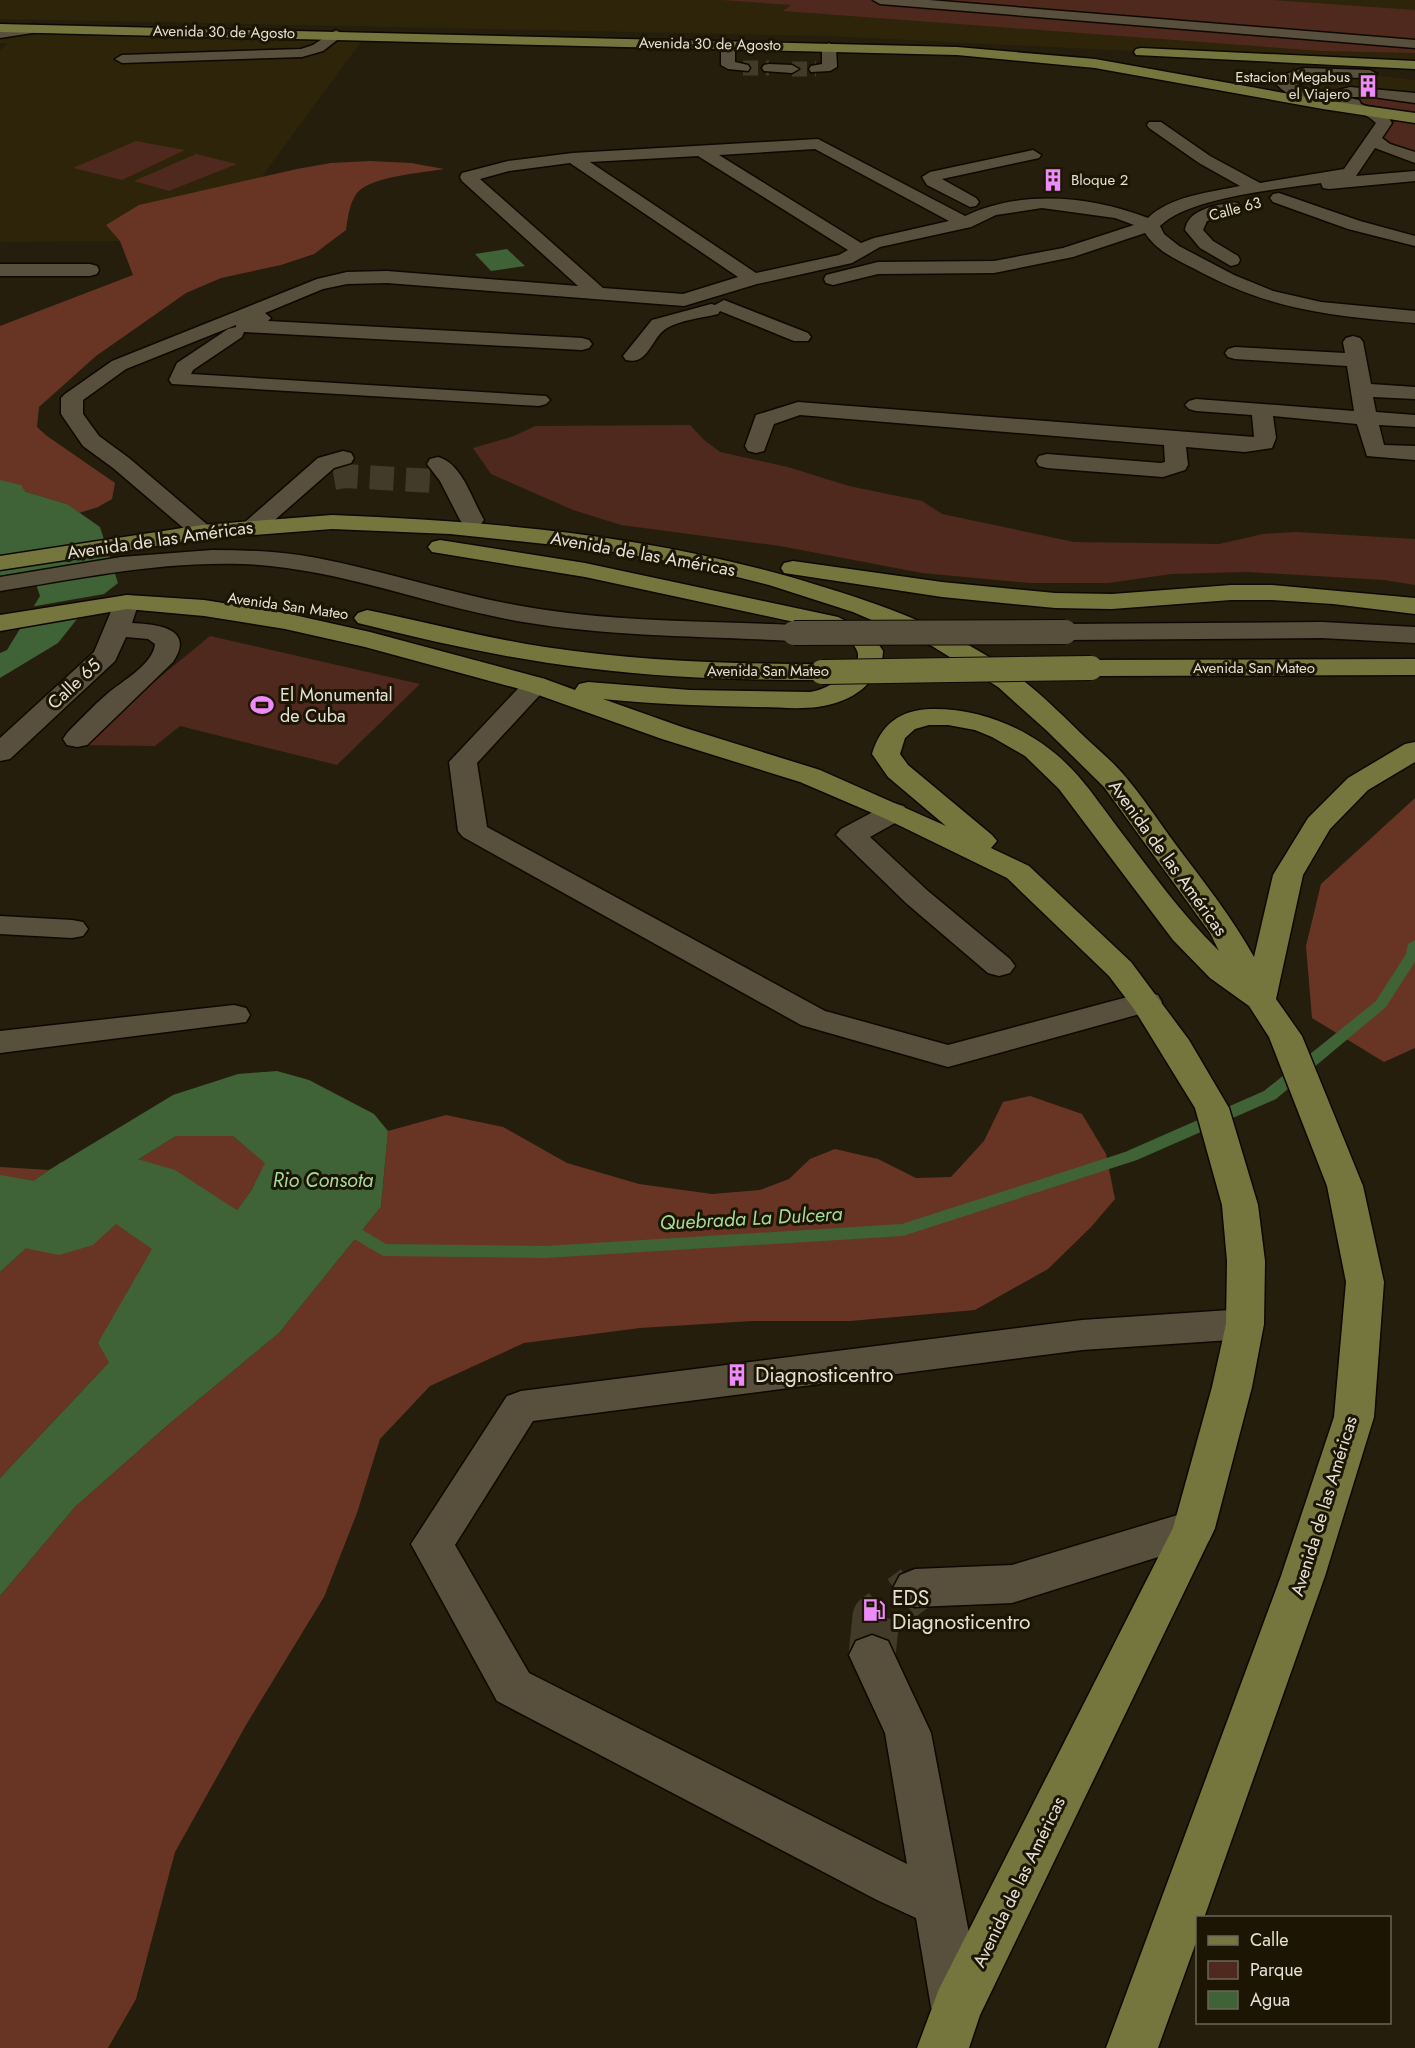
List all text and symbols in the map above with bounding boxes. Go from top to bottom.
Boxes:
street label: Avenida 30 de Agosto [153,20,295,44]
street label: Avenida 30 de Agosto [639,32,781,56]
place label: Estacion Megabus el Viajero [1235,66,1350,105]
building icon: Estacion Megabus el Viajero [1355,73,1381,99]
building icon: Bloque 2 [1040,167,1066,193]
place label: Bloque 2 [1071,169,1128,191]
street label: Calle 63 [1206,191,1264,227]
street label: Avenida de las Américas [65,514,255,566]
street label: Avenida de las Américas [549,525,737,583]
street label: Avenida San Mateo [226,587,350,625]
street label: Calle 65 [42,653,106,715]
street label: Avenida San Mateo [1193,657,1315,679]
street label: Avenida San Mateo [707,660,829,682]
place label: El Monumental de Cuba [280,682,393,729]
sports icon: El Monumental de Cuba [249,692,275,718]
street label: Avenida de las Américas [1102,775,1234,941]
water label: Rio Consota [273,1166,373,1195]
water label: Quebrada La Dulcera [659,1199,843,1238]
place label: Diagnosticentro [755,1360,894,1390]
building icon: Diagnosticentro [724,1362,750,1388]
street label: Avenida de las Américas [1284,1413,1364,1599]
place label: EDS Diagnosticentro [892,1583,1031,1637]
fuel station icon: EDS Diagnosticentro [861,1597,887,1623]
street label: Avenida de las Américas [966,1792,1072,1972]
legend [1196,1916,1391,2024]
text: Calle [1250,1927,1289,1953]
text: Parque [1250,1957,1303,1983]
text: Agua [1250,1987,1290,2013]

